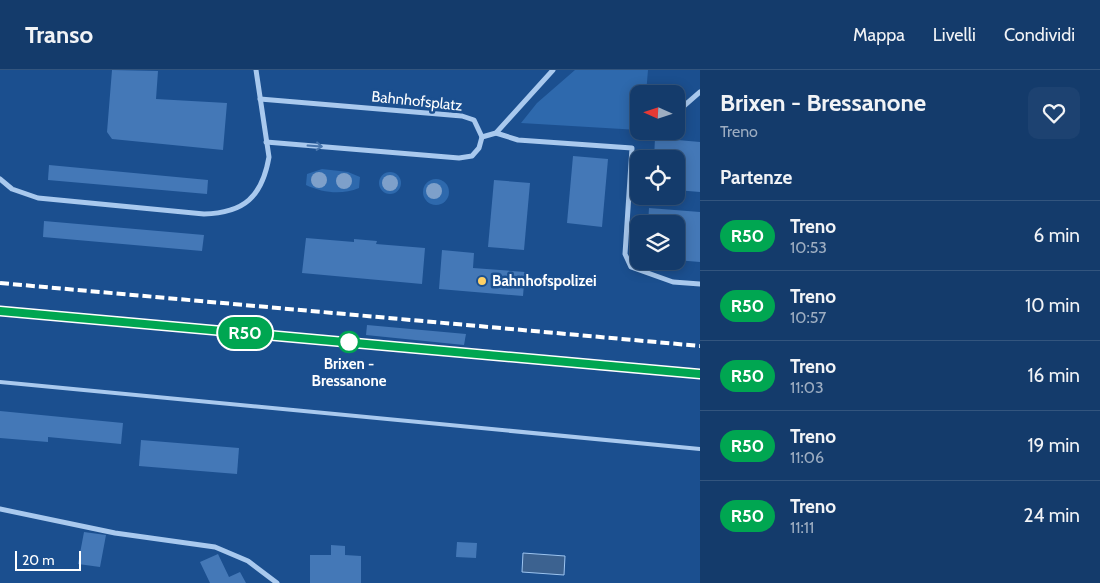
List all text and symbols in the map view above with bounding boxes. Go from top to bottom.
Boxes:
text: Transo [25,20,93,49]
text: Mappa [853,24,905,46]
text: Livelli [933,24,976,46]
text: Condividi [1004,24,1075,46]
north arrow [630,85,685,140]
map controls [630,85,685,270]
street label: Bahnhofsplatz [371,87,463,115]
button: heart [1028,87,1080,139]
text: Brixen - Bressanone [720,88,926,117]
text: Treno [720,122,758,141]
one-way arrow [307,142,323,151]
button: locate [630,150,685,205]
text: Partenze [720,166,792,189]
button: layers [630,215,685,270]
text: Treno [790,215,836,238]
text: 6 min [1034,224,1080,247]
text: R50 [731,225,764,247]
text: 10:53 [790,238,827,257]
place label: Bahnhofspolizei [492,272,597,290]
marker: Bahnhofspolizei [476,275,488,287]
text: Treno [790,285,836,308]
text: 10 min [1025,294,1080,317]
text: R50 [731,295,764,317]
text: 10:57 [790,308,826,327]
line badge: R50 [216,317,274,349]
text: R50 [228,322,262,344]
marker: Brixen - Bressanone [338,331,360,353]
place label: Brixen - Bressanone [312,355,387,390]
text: Treno [790,355,836,378]
text: 16 min [1027,364,1080,387]
text: R50 [731,365,764,387]
text: 11:03 [790,378,824,397]
text: Treno [790,425,836,448]
text: 19 min [1027,434,1080,457]
text: R50 [731,435,764,457]
text: 11:06 [790,448,824,467]
text: Treno [790,495,836,518]
text: 24 min [1023,504,1080,527]
text: R50 [731,505,764,527]
text: 11:11 [790,518,814,537]
scale bar [15,548,81,571]
text: 20 m [22,551,55,569]

